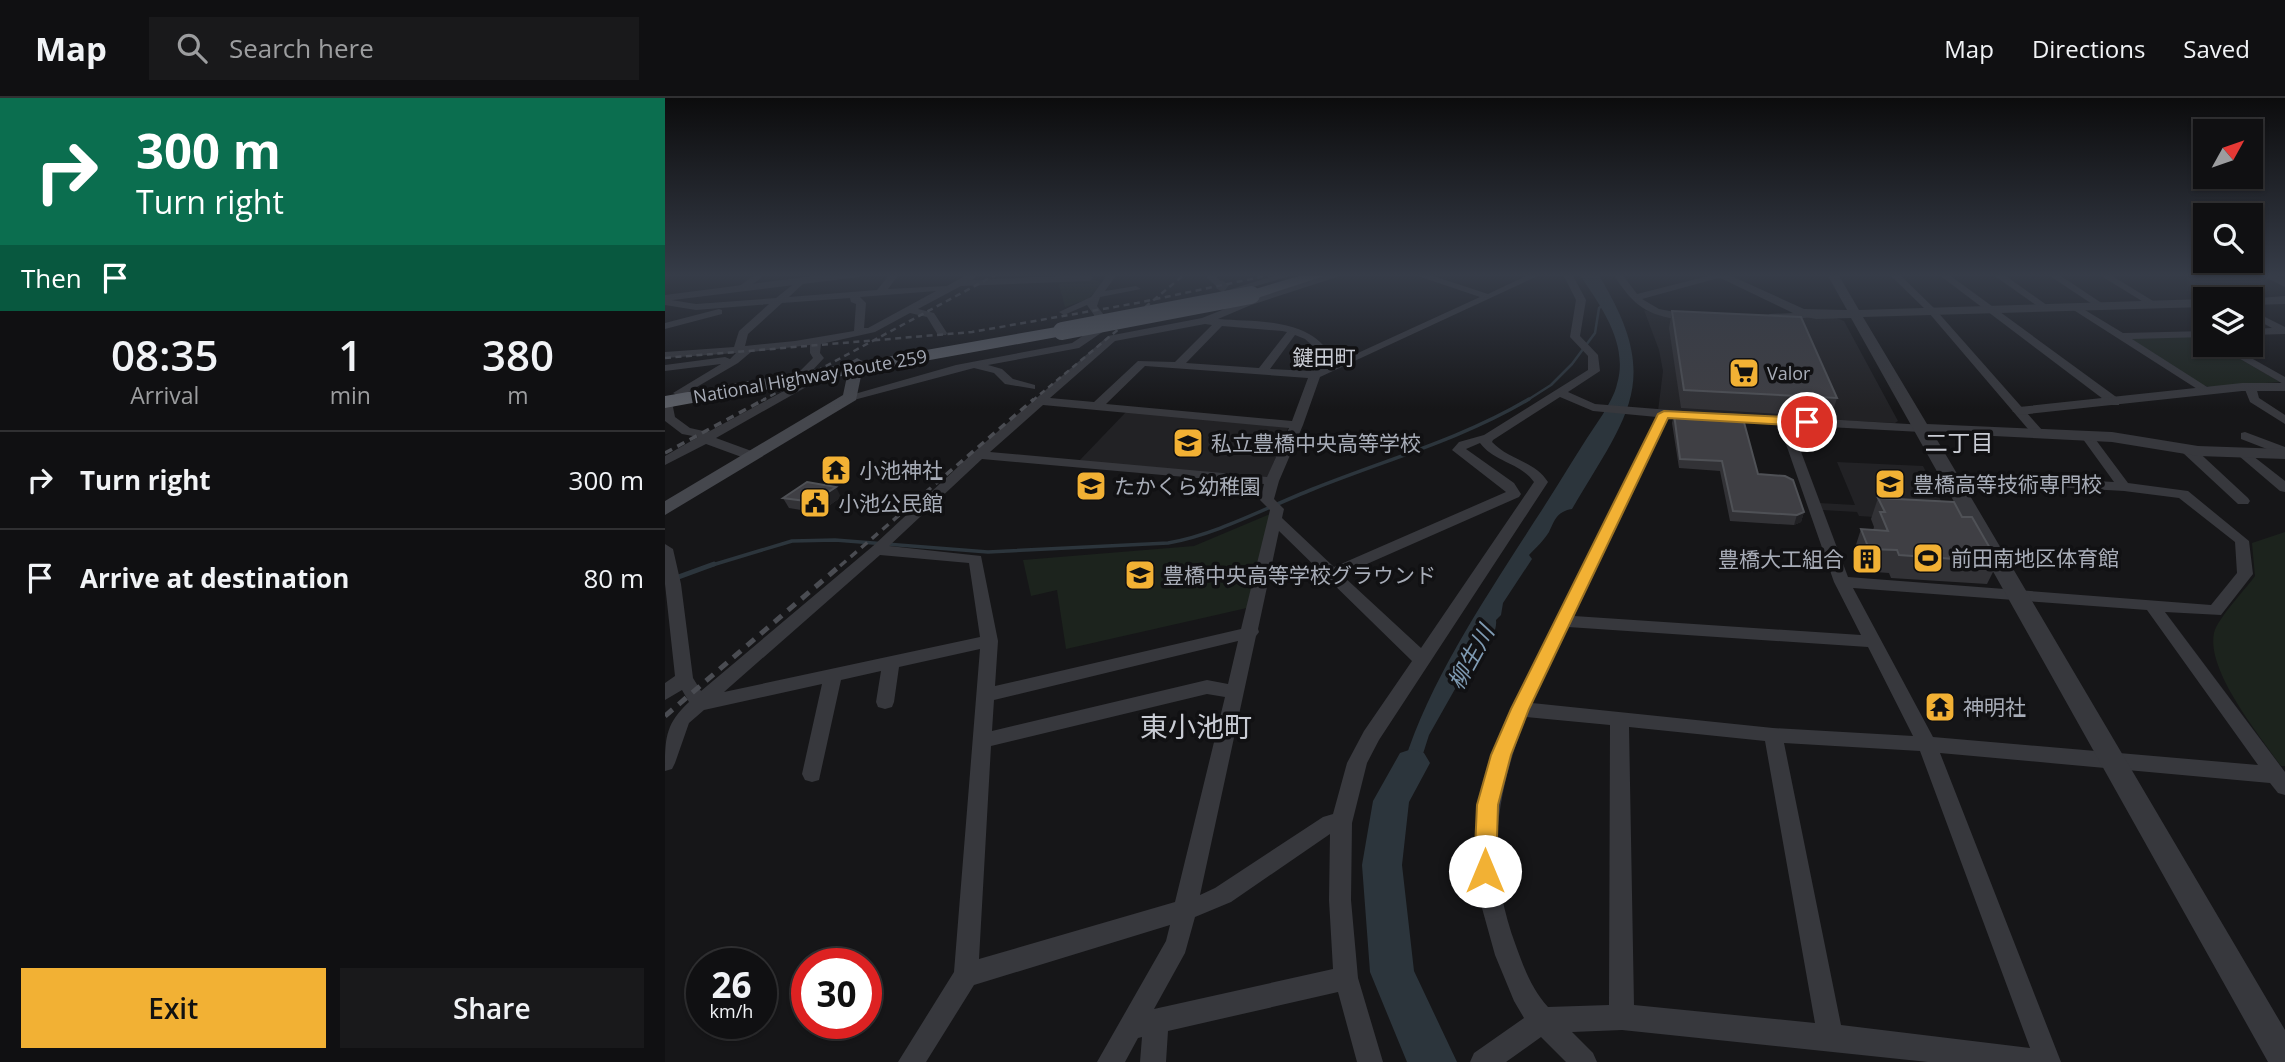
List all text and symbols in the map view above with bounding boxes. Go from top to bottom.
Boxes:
search box [149,17,639,80]
text: Map [35,26,107,71]
icon: search [173,29,211,67]
text: Search here [229,30,374,66]
text: Map [1944,32,1994,65]
text: Directions [2032,32,2145,65]
text: Saved [2183,32,2250,65]
text: 300 m [136,117,281,183]
north arrow [2193,119,2263,189]
map controls [2193,119,2263,357]
icon: right [21,126,112,217]
text: Turn right [136,180,284,223]
button: search [2193,203,2263,273]
icon: arrive [96,259,134,297]
text: Then [21,260,82,296]
button: layers [2193,287,2263,357]
text: 08:35 [111,326,219,383]
text: 1 [338,326,362,383]
text: 380 [482,326,554,383]
district label: 鍵田町 [1293,343,1356,371]
street label: National Highway Route 259 [691,344,929,408]
supermarket icon: Valor [1727,356,1761,390]
place label: Valor [1767,361,1811,385]
text: Arrival [130,379,199,411]
text: min [330,379,371,411]
text: m [507,379,529,411]
pin [1777,392,1837,452]
icon: arrive [1788,403,1826,441]
school or university icon: 私立豊橋中央高等学校 [1171,426,1205,460]
district label: 二丁目 [1925,426,1994,458]
place label: 私立豊橋中央高等学校 [1211,429,1421,457]
temple icon: 小池神社 [819,453,853,487]
place label: 小池神社 [859,456,943,484]
icon: right [21,461,59,499]
text: Turn right [80,462,211,498]
text: 300 m [569,462,644,498]
school or university icon: 豊橋高等技術専門校 [1873,467,1907,501]
school or university icon: たかくら幼稚園 [1074,469,1108,503]
place label: 豊橋高等技術専門校 [1913,470,2102,498]
place label: たかくら幼稚園 [1114,472,1261,500]
public building icon: 小池公民館 [798,486,832,520]
place label: 小池公民館 [838,489,943,517]
sports icon: 前田南地区体育館 [1911,541,1945,575]
building icon: 豊橋大工組合 [1850,542,1884,576]
place label: 前田南地区体育館 [1951,544,2119,572]
place label: 豊橋大工組合 [1718,545,1844,573]
school or university icon: 豊橋中央高等学校グラウンド [1123,558,1157,592]
icon: arrive [21,559,59,597]
text: Arrive at destination [80,560,349,596]
text: 80 m [583,560,644,596]
place label: 豊橋中央高等学校グラウンド [1163,561,1436,589]
water label: 柳生川 [1439,616,1502,695]
temple icon: 神明社 [1923,690,1957,724]
place label: 神明社 [1963,693,2026,721]
district label: 東小池町 [1140,707,1252,745]
position arrow [1448,834,1522,908]
speed limit sign: 30 [791,948,882,1039]
text: 26 [711,961,752,1008]
button: Exit [21,968,326,1048]
button: Share [340,968,644,1048]
text: km/h [710,999,753,1023]

